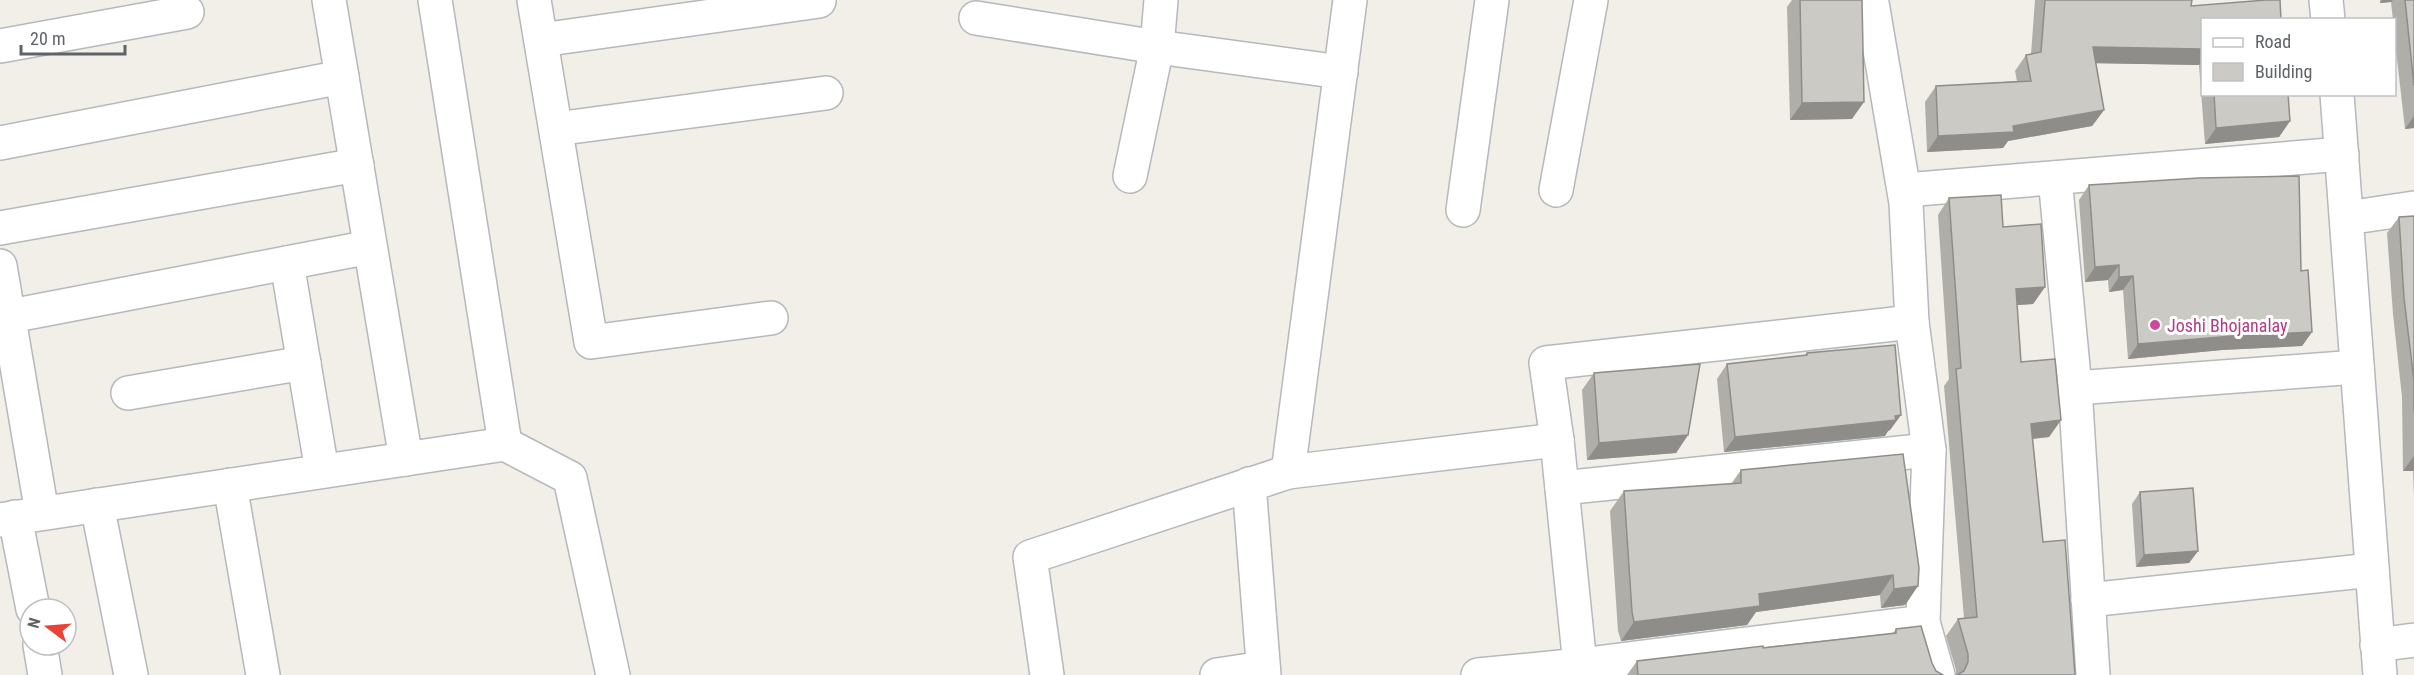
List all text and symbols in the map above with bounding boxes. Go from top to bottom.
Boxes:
scale bar [21,18,124,56]
legend [2201,18,2396,96]
text: 20 m [30,28,65,49]
text: Road [2255,31,2291,52]
text: Building [2255,61,2312,82]
place label: Joshi Bhojanalay [2167,315,2288,336]
marker: Joshi Bhojanalay [2148,318,2162,332]
north arrow [18,597,78,657]
text: N [24,616,45,630]

